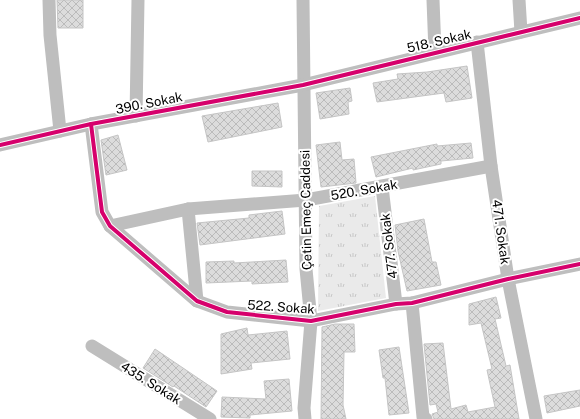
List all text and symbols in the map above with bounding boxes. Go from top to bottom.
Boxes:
street label: 518. Sokak [405,26,473,56]
street label: 390. Sokak [114,89,184,117]
street label: Çetin Emeç Caddesi [297,150,315,270]
street label: 520. Sokak [329,177,399,203]
street label: 471. Sokak [489,199,513,265]
street label: 477. Sokak [378,212,400,280]
street label: 522. Sokak [247,297,315,317]
street label: 435. Sokak [118,359,184,407]

